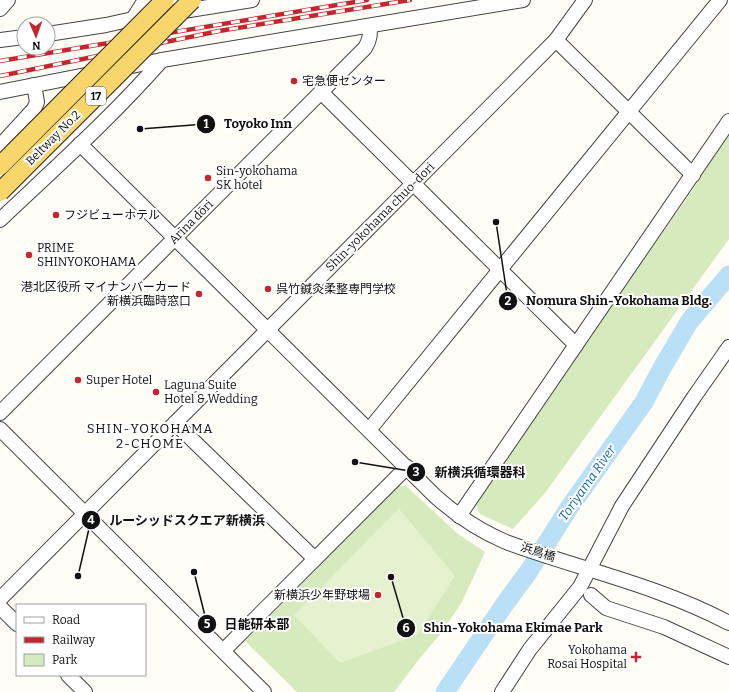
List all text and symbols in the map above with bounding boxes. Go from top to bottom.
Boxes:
north arrow [16,16,56,56]
text: N [31,39,41,52]
place label: 宅急便センター [302,74,386,88]
marker: 宅急便センター [289,76,299,86]
road number: 17 [86,87,106,105]
street label: Beltway No.2 [23,108,83,168]
callout: Toyoko Inn [196,111,300,136]
text: Toyoko Inn [224,116,293,131]
text: 1 [203,117,209,131]
street label: Shin-yokohama chuo-dori [323,160,437,274]
place label: Sin-yokohama SK hotel [216,164,298,192]
marker: Sin-yokohama SK hotel [203,173,213,183]
street label: Arīna dōri [166,197,216,247]
place label: フジビューホテル [64,208,160,222]
marker: フジビューホテル [51,210,61,220]
place label: PRIME SHINYOKOHAMA [37,241,137,269]
marker: PRIME SHINYOKOHAMA [24,250,34,260]
place label: 港北区役所 マイナンバーカード 新横浜臨時窓口 [21,280,191,308]
place label: 呉竹鍼灸柔整専門学校 [276,282,396,296]
marker: 呉竹鍼灸柔整専門学校 [263,284,273,294]
callout: Nomura Shin-Yokohama Bldg. [498,288,720,313]
marker: 港北区役所 マイナンバーカード 新横浜臨時窓口 [194,289,204,299]
text: Nomura Shin-Yokohama Bldg. [526,293,712,308]
text: 2 [505,294,512,308]
place label: Super Hotel [86,373,153,387]
marker: Super Hotel [73,375,83,385]
place label: Laguna Suite Hotel & Wedding [164,378,258,406]
marker: Laguna Suite Hotel & Wedding [151,387,161,397]
district label: SHIN-YOKOHAMA 2-CHOME [87,421,213,451]
water label: Toriyama River [555,442,619,524]
callout: 新横浜循環器科 [406,460,533,485]
text: 3 [413,465,420,479]
text: 新横浜循環器科 [434,465,526,480]
callout: ルーシッドスクエア新横浜 [81,507,273,532]
text: 4 [87,513,95,527]
text: ルーシッドスクエア新横浜 [109,513,265,528]
street label: 浜鳥橋 [519,540,557,564]
place label: 新横浜少年野球場 [274,588,370,602]
marker: 新横浜少年野球場 [373,590,383,600]
legend [16,604,146,676]
callout: 日能研本部 [197,612,298,637]
text: Road [52,613,80,627]
callout: Shin-Yokohama Ekimae Park [396,615,611,640]
text: 5 [204,617,211,631]
text: 日能研本部 [224,617,290,632]
text: Shin-Yokohama Ekimae Park [423,620,603,635]
text: 6 [402,621,410,635]
text: Railway [52,633,96,647]
place label: Yokohama Rosai Hospital [547,643,628,671]
marker: Yokohama Rosai Hospital [630,651,642,663]
text: Park [52,653,78,667]

